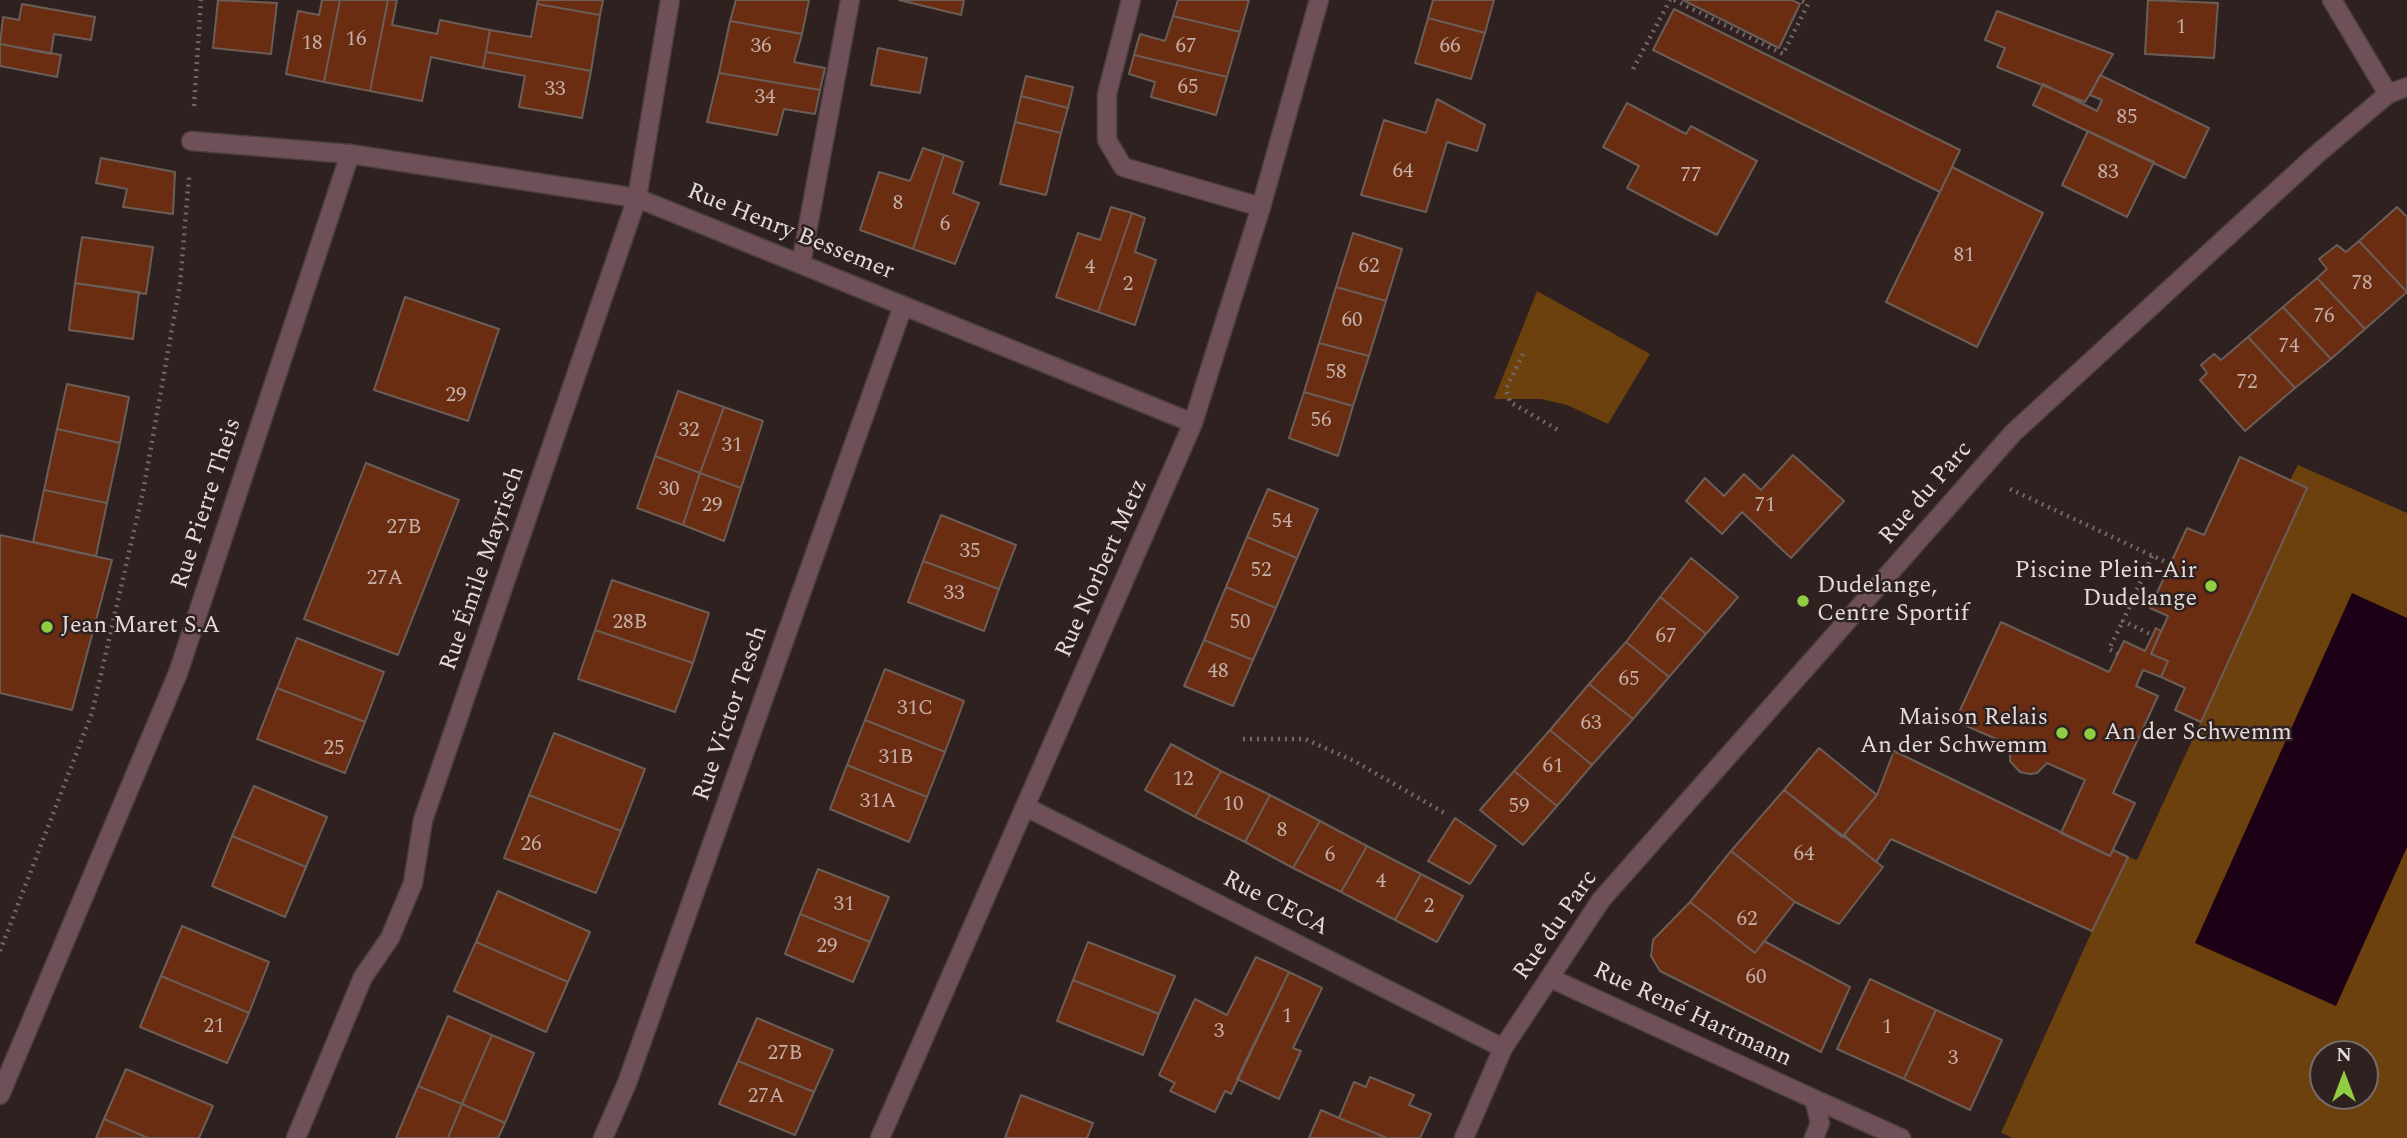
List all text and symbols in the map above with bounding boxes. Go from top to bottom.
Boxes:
house number: 1 [2176,16,2186,42]
house number: 16 [346,28,366,54]
house number: 18 [302,32,322,58]
house number: 36 [751,35,771,61]
house number: 67 [1176,35,1196,61]
house number: 66 [1440,35,1460,61]
house number: 65 [1178,76,1198,102]
house number: 33 [545,78,565,104]
house number: 34 [755,86,775,112]
house number: 85 [2117,106,2137,132]
house number: 64 [1393,160,1413,186]
house number: 83 [2098,161,2118,187]
house number: 77 [1681,164,1701,190]
street label: Rue Henry Bessemer [682,178,898,288]
house number: 8 [893,192,903,218]
house number: 6 [940,213,950,239]
house number: 81 [1954,244,1974,270]
house number: 62 [1359,255,1379,281]
house number: 4 [1085,256,1095,282]
house number: 78 [2352,272,2372,298]
house number: 2 [1123,273,1133,299]
house number: 76 [2314,305,2334,331]
house number: 60 [1342,309,1362,335]
house number: 74 [2279,335,2299,361]
house number: 58 [1326,361,1346,387]
house number: 72 [2237,371,2257,397]
house number: 29 [446,384,466,410]
house number: 56 [1311,409,1331,435]
street label: Rue Pierre Theis [167,415,249,593]
house number: 32 [679,419,699,445]
house number: 31 [722,434,742,460]
street label: Rue du Parc [1874,436,1980,552]
street label: Rue Émile Mayrisch [435,463,533,675]
street label: Rue Norbert Metz [1051,475,1155,663]
house number: 30 [659,478,679,504]
house number: 29 [702,494,722,520]
house number: 71 [1755,494,1775,520]
house number: 54 [1272,510,1292,536]
house number: 27B [387,516,421,542]
house number: 35 [960,540,980,566]
place label: Piscine Plein-Air Dudelange [2014,558,2197,614]
house number: 52 [1251,559,1271,585]
house number: 27A [367,567,403,593]
place label: Dudelange, Centre Sportif [1817,573,1969,629]
marker: Piscine Plein-Air Dudelange [2203,578,2219,594]
house number: 33 [944,582,964,608]
marker: Dudelange, Centre Sportif [1795,593,1811,609]
house number: 28B [613,611,647,637]
house number: 50 [1230,611,1250,637]
place label: Jean Maret S.A [61,613,220,641]
marker: Jean Maret S.A [39,619,55,635]
street label: Rue Victor Tesch [689,623,775,805]
house number: 67 [1656,625,1676,651]
house number: 48 [1208,660,1228,686]
house number: 65 [1619,668,1639,694]
house number: 31C [897,697,933,723]
place label: Maison Relais An der Schwemm [1860,705,2048,761]
house number: 63 [1581,712,1601,738]
place label: An der Schwemm [2104,720,2292,748]
marker: Maison Relais An der Schwemm [2054,725,2070,741]
marker: An der Schwemm [2082,726,2098,742]
house number: 25 [324,737,344,763]
house number: 31B [879,746,913,772]
house number: 61 [1543,755,1563,781]
house number: 12 [1173,768,1193,794]
house number: 31A [860,790,896,816]
house number: 10 [1223,793,1243,819]
house number: 59 [1509,795,1529,821]
house number: 8 [1277,819,1287,845]
house number: 26 [521,833,541,859]
house number: 64 [1794,843,1814,869]
house number: 6 [1325,844,1335,870]
street label: Rue CECA [1217,866,1333,944]
street label: Rue du Parc [1509,866,1605,986]
house number: 4 [1376,870,1386,896]
house number: 31 [834,893,854,919]
house number: 2 [1424,895,1434,921]
house number: 62 [1737,908,1757,934]
house number: 29 [817,935,837,961]
street label: Rue René Hartmann [1588,957,1796,1075]
house number: 60 [1746,966,1766,992]
house number: 1 [1282,1005,1292,1031]
house number: 21 [204,1015,224,1041]
house number: 1 [1882,1016,1892,1042]
house number: 3 [1214,1020,1224,1046]
north arrow [2309,1040,2379,1110]
text: N [2336,1041,2352,1070]
house number: 27B [768,1042,802,1068]
house number: 3 [1948,1047,1958,1073]
house number: 27A [748,1085,784,1111]

